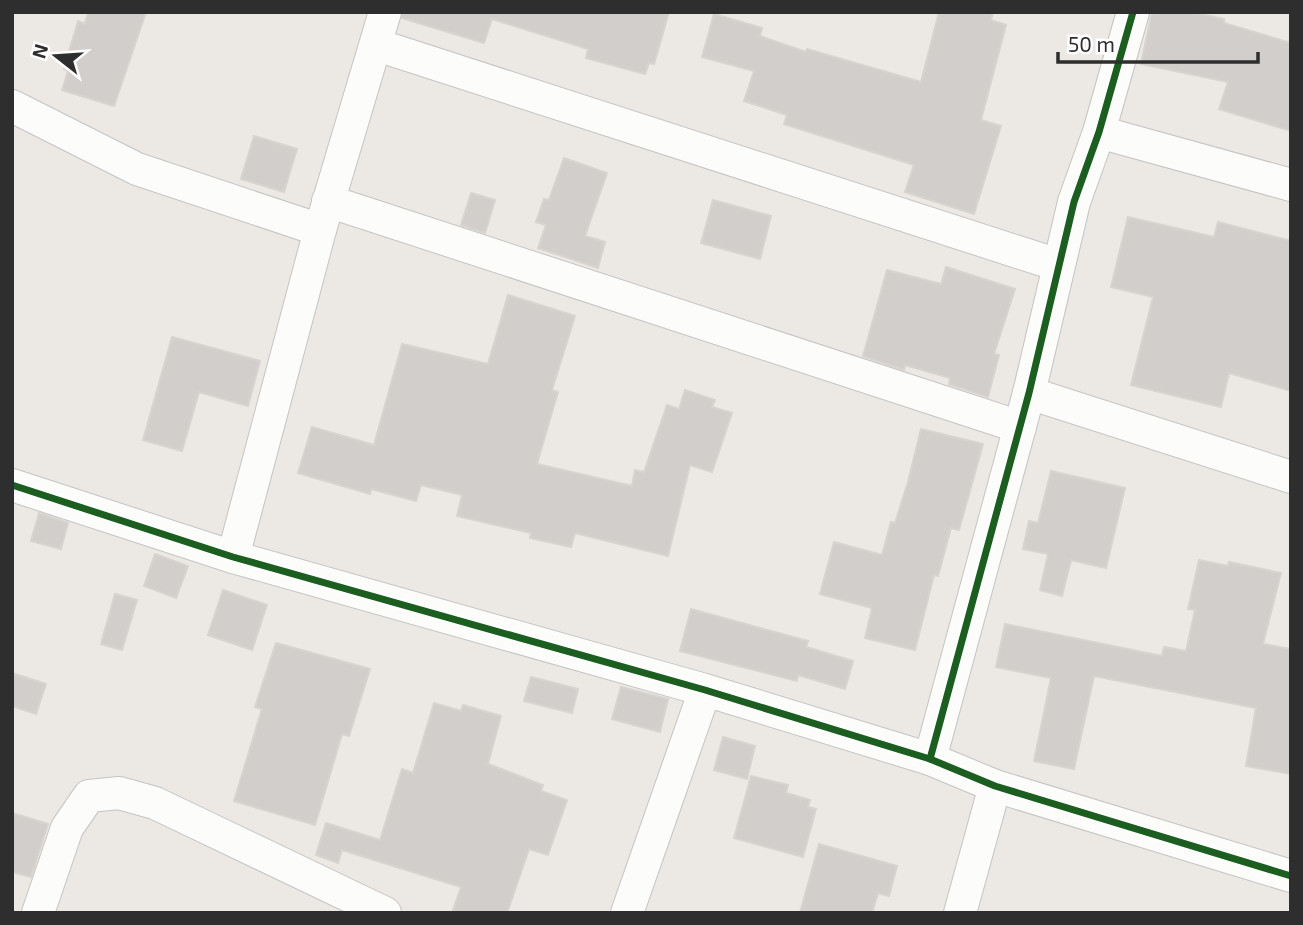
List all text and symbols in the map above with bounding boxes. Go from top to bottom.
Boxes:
north arrow [21,21,91,91]
scale bar [1058,21,1258,65]
text: 50 m [1068,31,1115,56]
text: N [26,41,52,61]

